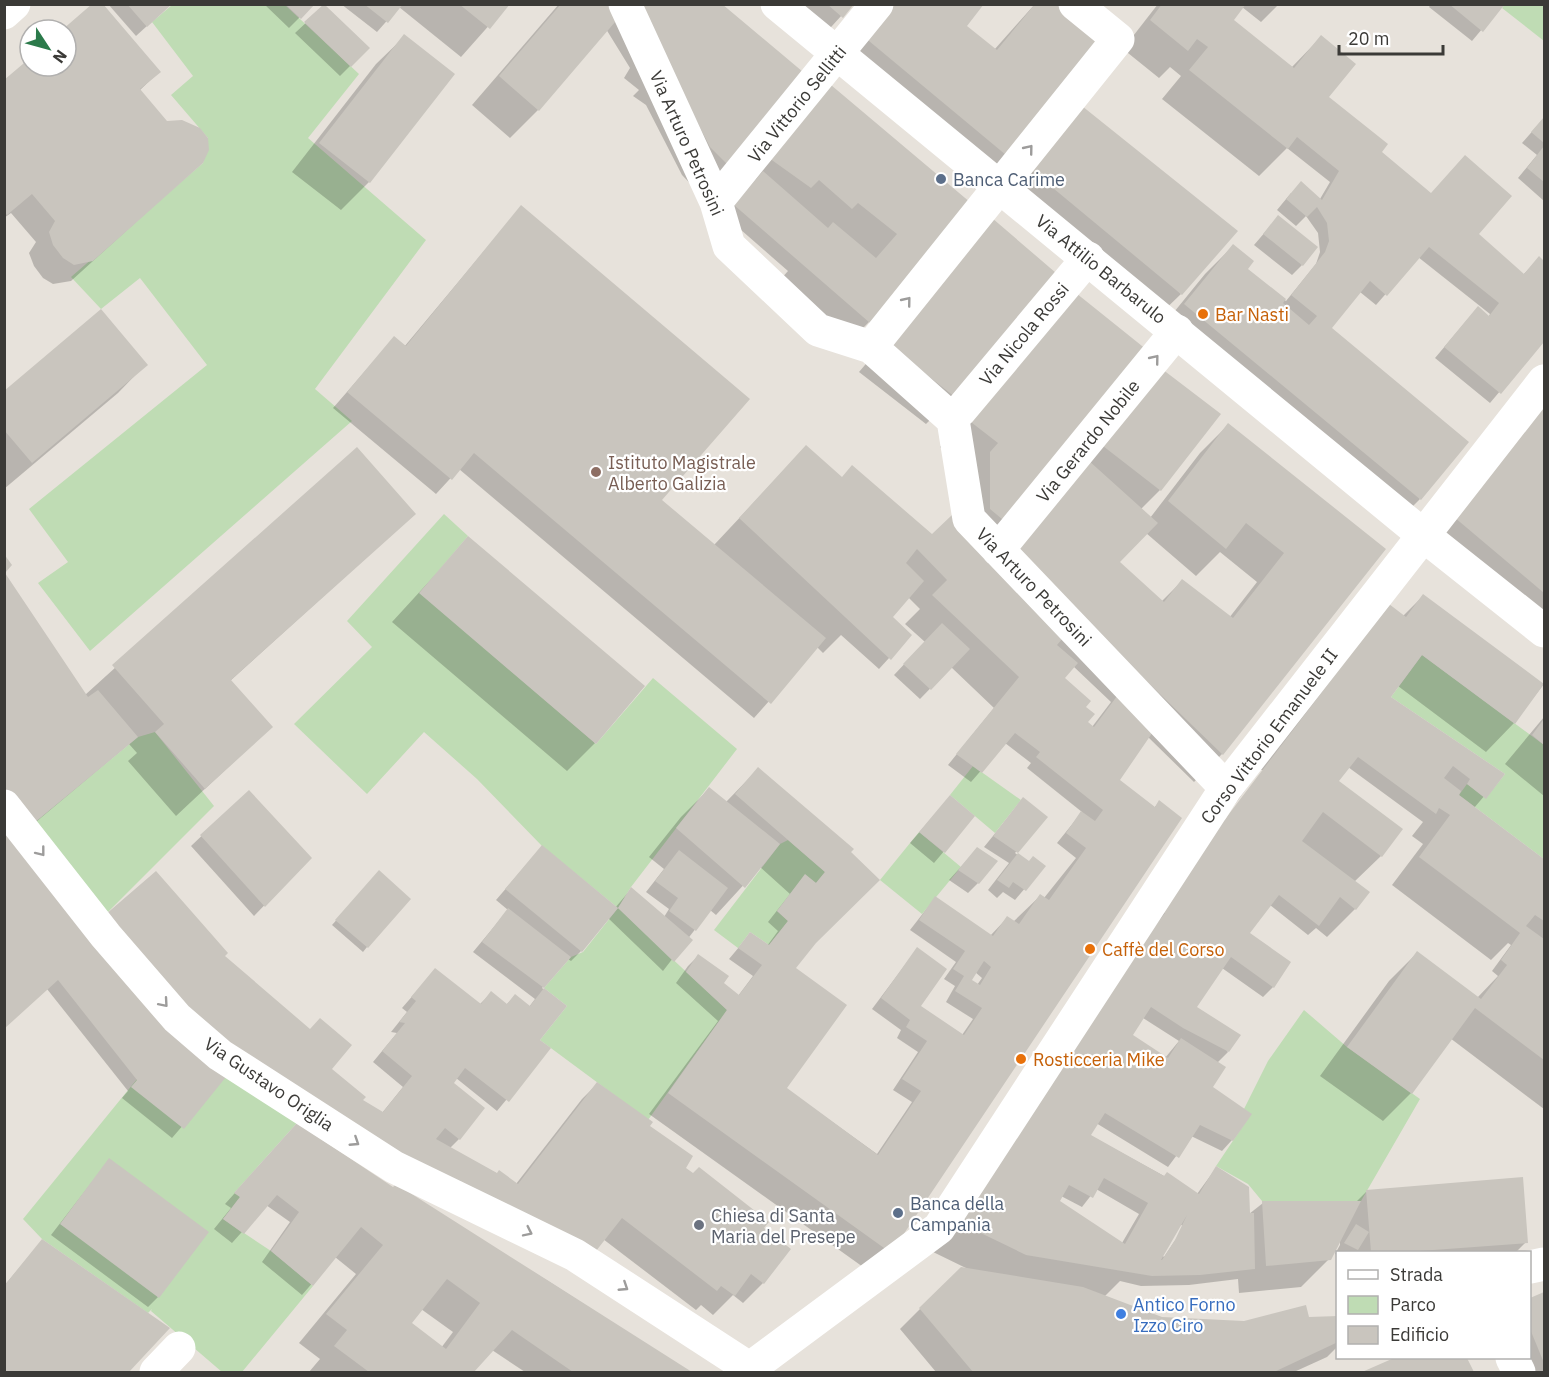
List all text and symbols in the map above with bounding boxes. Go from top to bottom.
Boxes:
north arrow [18,18,78,78]
scale bar [1339,18,1442,56]
text: 20 m [1348,27,1390,50]
street label: Via Vittorio Sellitti [743,41,851,167]
text: N [49,46,72,67]
street label: Via Arturo Petrosini [645,67,729,219]
one-way arrow [1022,145,1033,156]
place label: Banca Carime [953,168,1065,191]
marker: Banca Carime [934,172,948,186]
street label: Via Attilio Barbarulo [1031,209,1171,329]
street label: Via Nicola Rossi [974,278,1074,390]
one-way arrow [900,297,911,308]
place label: Bar Nasti [1215,303,1289,326]
marker: Bar Nasti [1196,307,1210,321]
one-way arrow [1147,355,1158,366]
street label: Via Gerardo Nobile [1031,375,1145,507]
place label: Istituto Magistrale Alberto Galizia [608,451,756,495]
marker: Istituto Magistrale Alberto Galizia [589,465,603,479]
street label: Via Arturo Petrosini [971,523,1097,651]
street label: Corso Vittorio Emanuele II [1195,644,1343,828]
one-way arrow [33,846,44,857]
place label: Caffè del Corso [1102,938,1225,961]
marker: Caffè del Corso [1083,942,1097,956]
one-way arrow [157,996,168,1007]
street label: Via Gustavo Origlia [200,1032,339,1136]
place label: Rosticceria Mike [1033,1048,1165,1071]
marker: Rosticceria Mike [1014,1052,1028,1066]
one-way arrow [348,1135,359,1146]
place label: Banca della Campania [910,1192,1005,1236]
place label: Chiesa di Santa Maria del Presepe [711,1204,856,1248]
marker: Banca della Campania [891,1206,905,1220]
marker: Chiesa di Santa Maria del Presepe [692,1218,706,1232]
one-way arrow [521,1225,532,1236]
legend [1336,1251,1531,1359]
text: Strada [1390,1263,1443,1286]
one-way arrow [618,1280,629,1291]
place label: Antico Forno Izzo Ciro [1133,1293,1235,1337]
text: Parco [1390,1293,1436,1316]
marker: Antico Forno Izzo Ciro [1114,1307,1128,1321]
text: Edificio [1390,1323,1449,1346]

